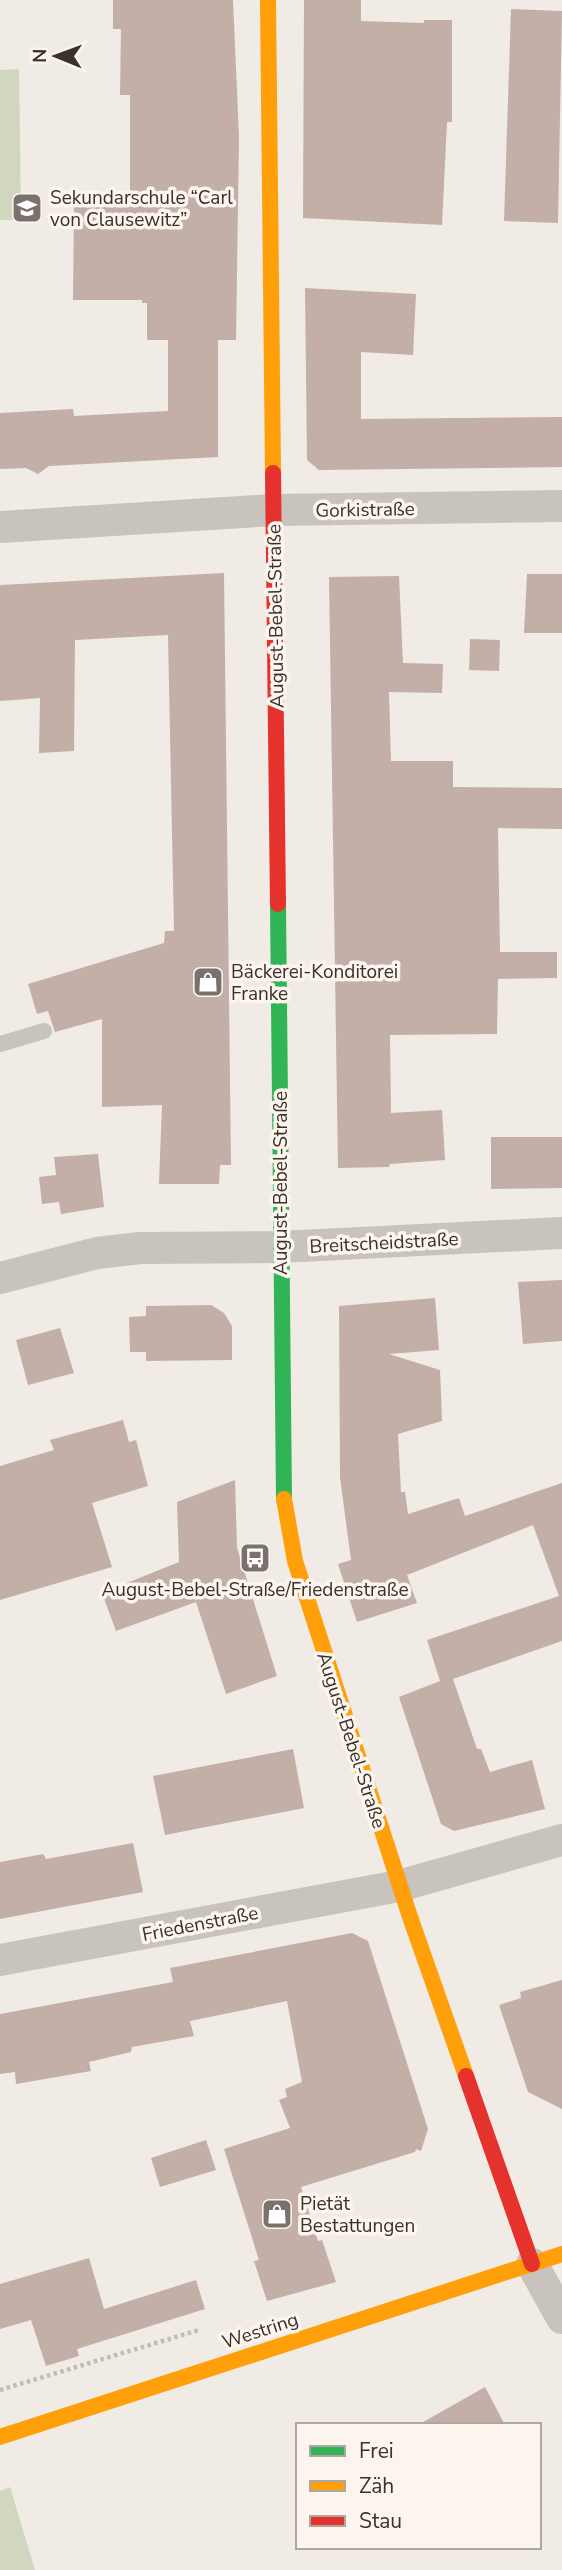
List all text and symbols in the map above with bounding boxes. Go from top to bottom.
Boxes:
north arrow [21,21,91,91]
text: N [27,48,53,63]
place label: Sekundarschule “Carl von Clausewitz” [50,185,233,233]
school or university icon: Sekundarschule “Carl von Clausewitz” [10,191,44,225]
street label: Gorkistraße [315,496,415,524]
street label: August-Bebel-Straße [261,524,291,708]
place label: Bäckerei-Konditorei Franke [231,959,398,1007]
shop icon: Bäckerei-Konditorei Franke [191,965,225,999]
street label: August-Bebel-Straße [268,1091,294,1275]
street label: Breitscheidstraße [309,1226,459,1260]
bus stop icon: August-Bebel-Straße/Friedenstraße [238,1541,272,1575]
place label: August-Bebel-Straße/Friedenstraße [101,1577,409,1603]
street label: August-Bebel-Straße [310,1649,392,1832]
street label: Friedenstraße [140,1900,260,1948]
place label: Pietät Bestattungen [300,2191,415,2239]
shop icon: Pietät Bestattungen [260,2197,294,2231]
street label: Westring [219,2306,302,2355]
legend [296,2423,541,2549]
text: Frei [359,2437,394,2465]
text: Zäh [359,2472,394,2500]
text: Stau [359,2507,402,2535]

